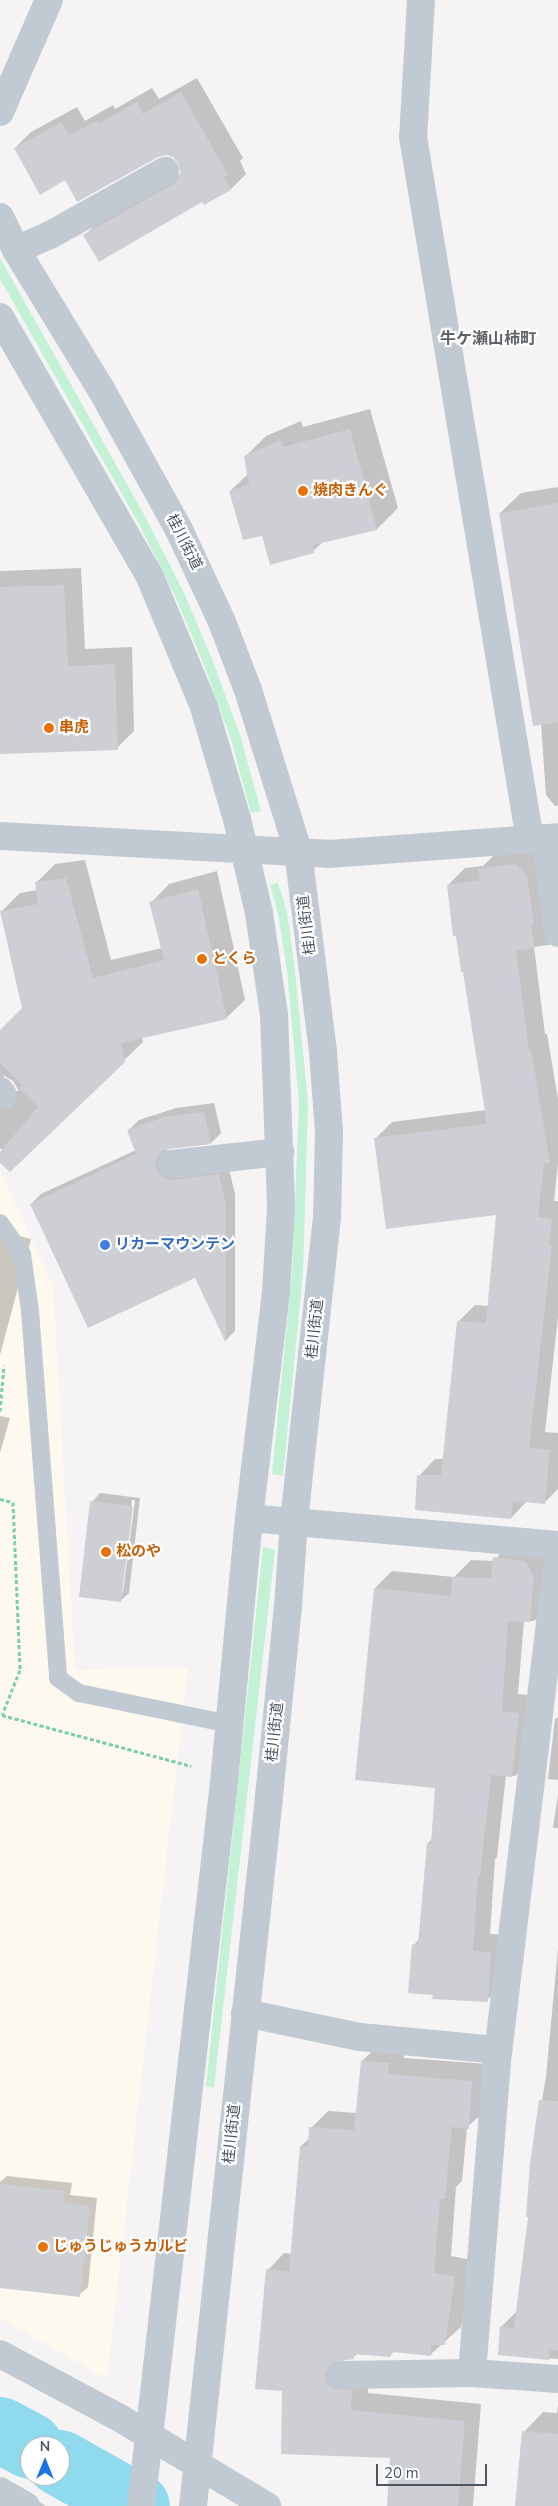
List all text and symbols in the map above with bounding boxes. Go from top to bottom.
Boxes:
district label: 牛ケ瀬山柿町 [440,329,536,349]
place label: 焼肉きんぐ [313,482,388,500]
marker: 焼肉きんぐ [297,485,309,497]
street label: 桂川街道 [162,511,206,573]
place label: 串虎 [59,719,89,737]
marker: 串虎 [43,722,55,734]
street label: 桂川街道 [294,894,320,956]
place label: とくら [212,950,257,968]
marker: とくら [196,953,208,965]
place label: リカーマウンテン [115,1236,235,1254]
marker: リカーマウンテン [99,1239,111,1251]
street label: 桂川街道 [303,1298,327,1360]
place label: 松のや [116,1543,161,1561]
marker: 松のや [100,1546,112,1558]
street label: 桂川街道 [263,1701,287,1763]
street label: 桂川街道 [220,2103,244,2165]
place label: じゅうじゅうカルビ [53,2238,188,2256]
marker: じゅうじゅうカルビ [37,2241,49,2253]
north arrow [20,2436,70,2486]
text: N [40,2437,50,2456]
scale bar [378,2454,489,2486]
text: 20 m [384,2463,419,2483]

